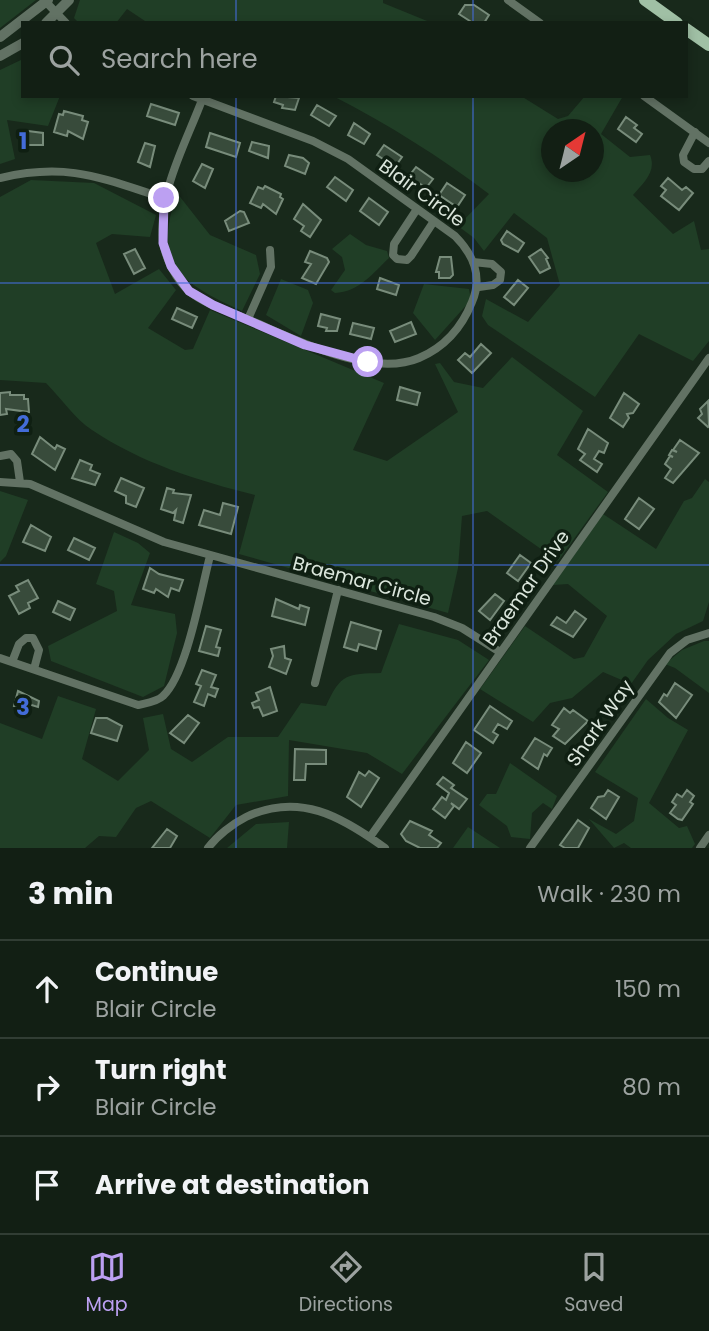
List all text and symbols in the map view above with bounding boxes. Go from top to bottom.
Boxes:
search box [21,21,688,98]
icon: search [45,41,83,79]
text: Search here [101,41,258,77]
north arrow [541,119,604,182]
text: 1 [19,125,27,157]
street label: Blair Circle [373,153,471,233]
route end [148,182,179,213]
route start [352,346,383,377]
text: 2 [16,408,30,440]
street label: Braemar Drive [476,525,576,651]
street label: Braemar Circle [290,550,434,612]
street label: Shark Way [560,674,640,772]
text: 3 [16,691,30,723]
text: 3 min [28,872,113,915]
text: Walk · 230 m [537,878,681,910]
text: Continue [95,954,218,990]
icon: ahead [28,970,66,1008]
text: 150 m [615,973,681,1005]
text: Blair Circle [95,993,217,1025]
text: Turn right [95,1052,227,1088]
icon: right [28,1068,66,1106]
text: 80 m [622,1071,681,1103]
text: Blair Circle [95,1091,217,1123]
icon: arrive [28,1166,66,1204]
text: Arrive at destination [95,1167,370,1203]
tab: Map [86,1248,128,1319]
tab: Directions [299,1248,393,1319]
tab: Saved [564,1248,623,1319]

